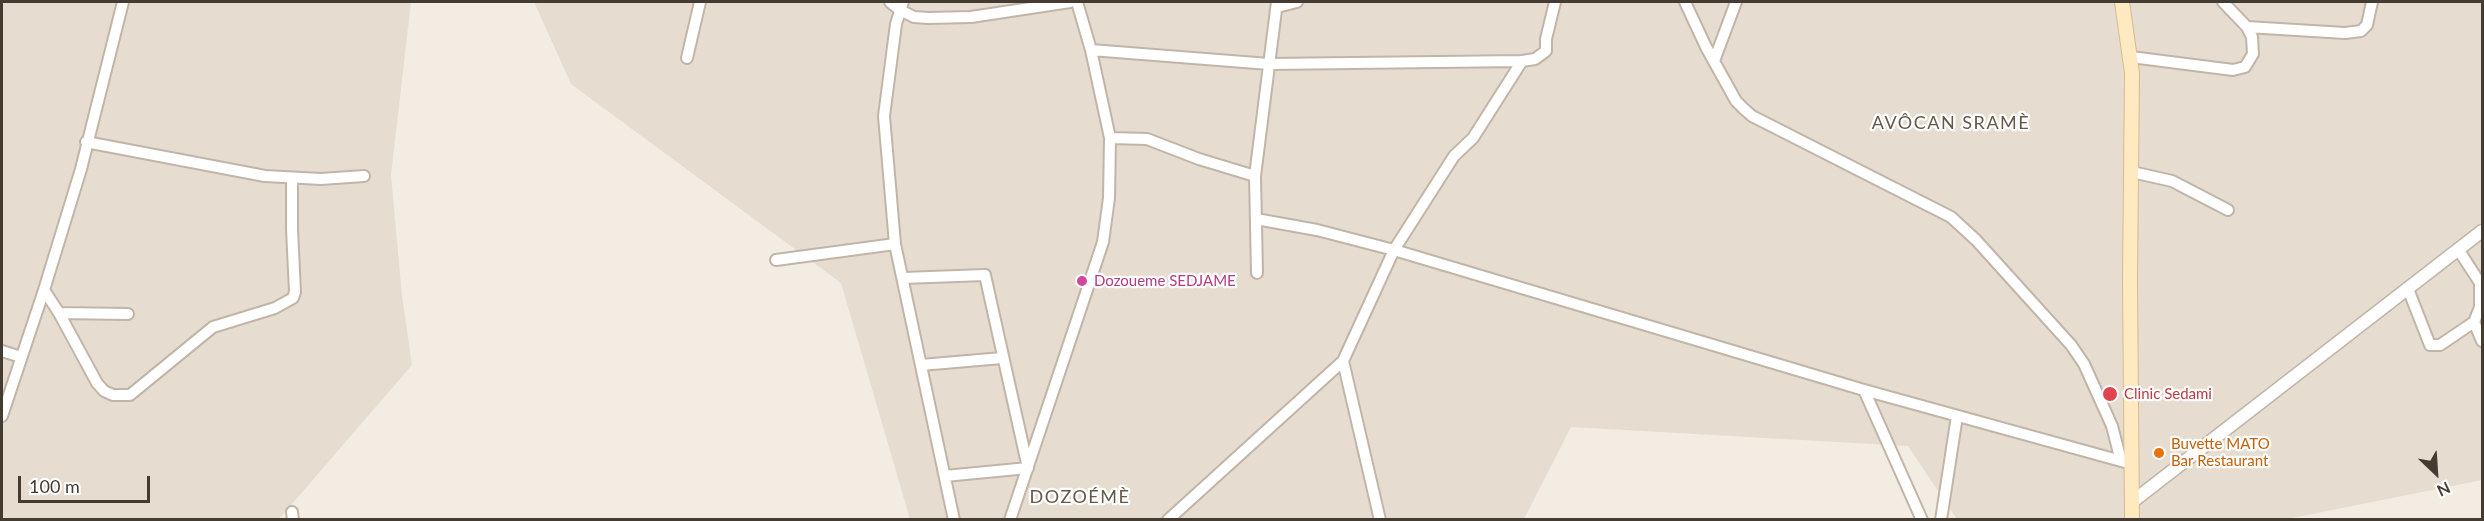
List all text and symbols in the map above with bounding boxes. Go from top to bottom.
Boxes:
district label: AVÔCAN SRAMÈ [1872,112,2030,134]
place label: Dozoueme SEDJAME [1094,272,1236,290]
marker: Dozoueme SEDJAME [1075,274,1089,288]
marker: Clinic Sedami [2101,385,2119,403]
place label: Clinic Sedami [2124,385,2212,403]
place label: Buvette MATO Bar Restaurant [2171,435,2270,470]
north arrow [2406,443,2466,503]
marker: Buvette MATO Bar Restaurant [2152,446,2166,460]
scale bar [21,464,153,502]
text: 100 m [29,475,80,497]
text: N [2434,479,2453,501]
district label: DOZOÉMÈ [1030,486,1130,508]

